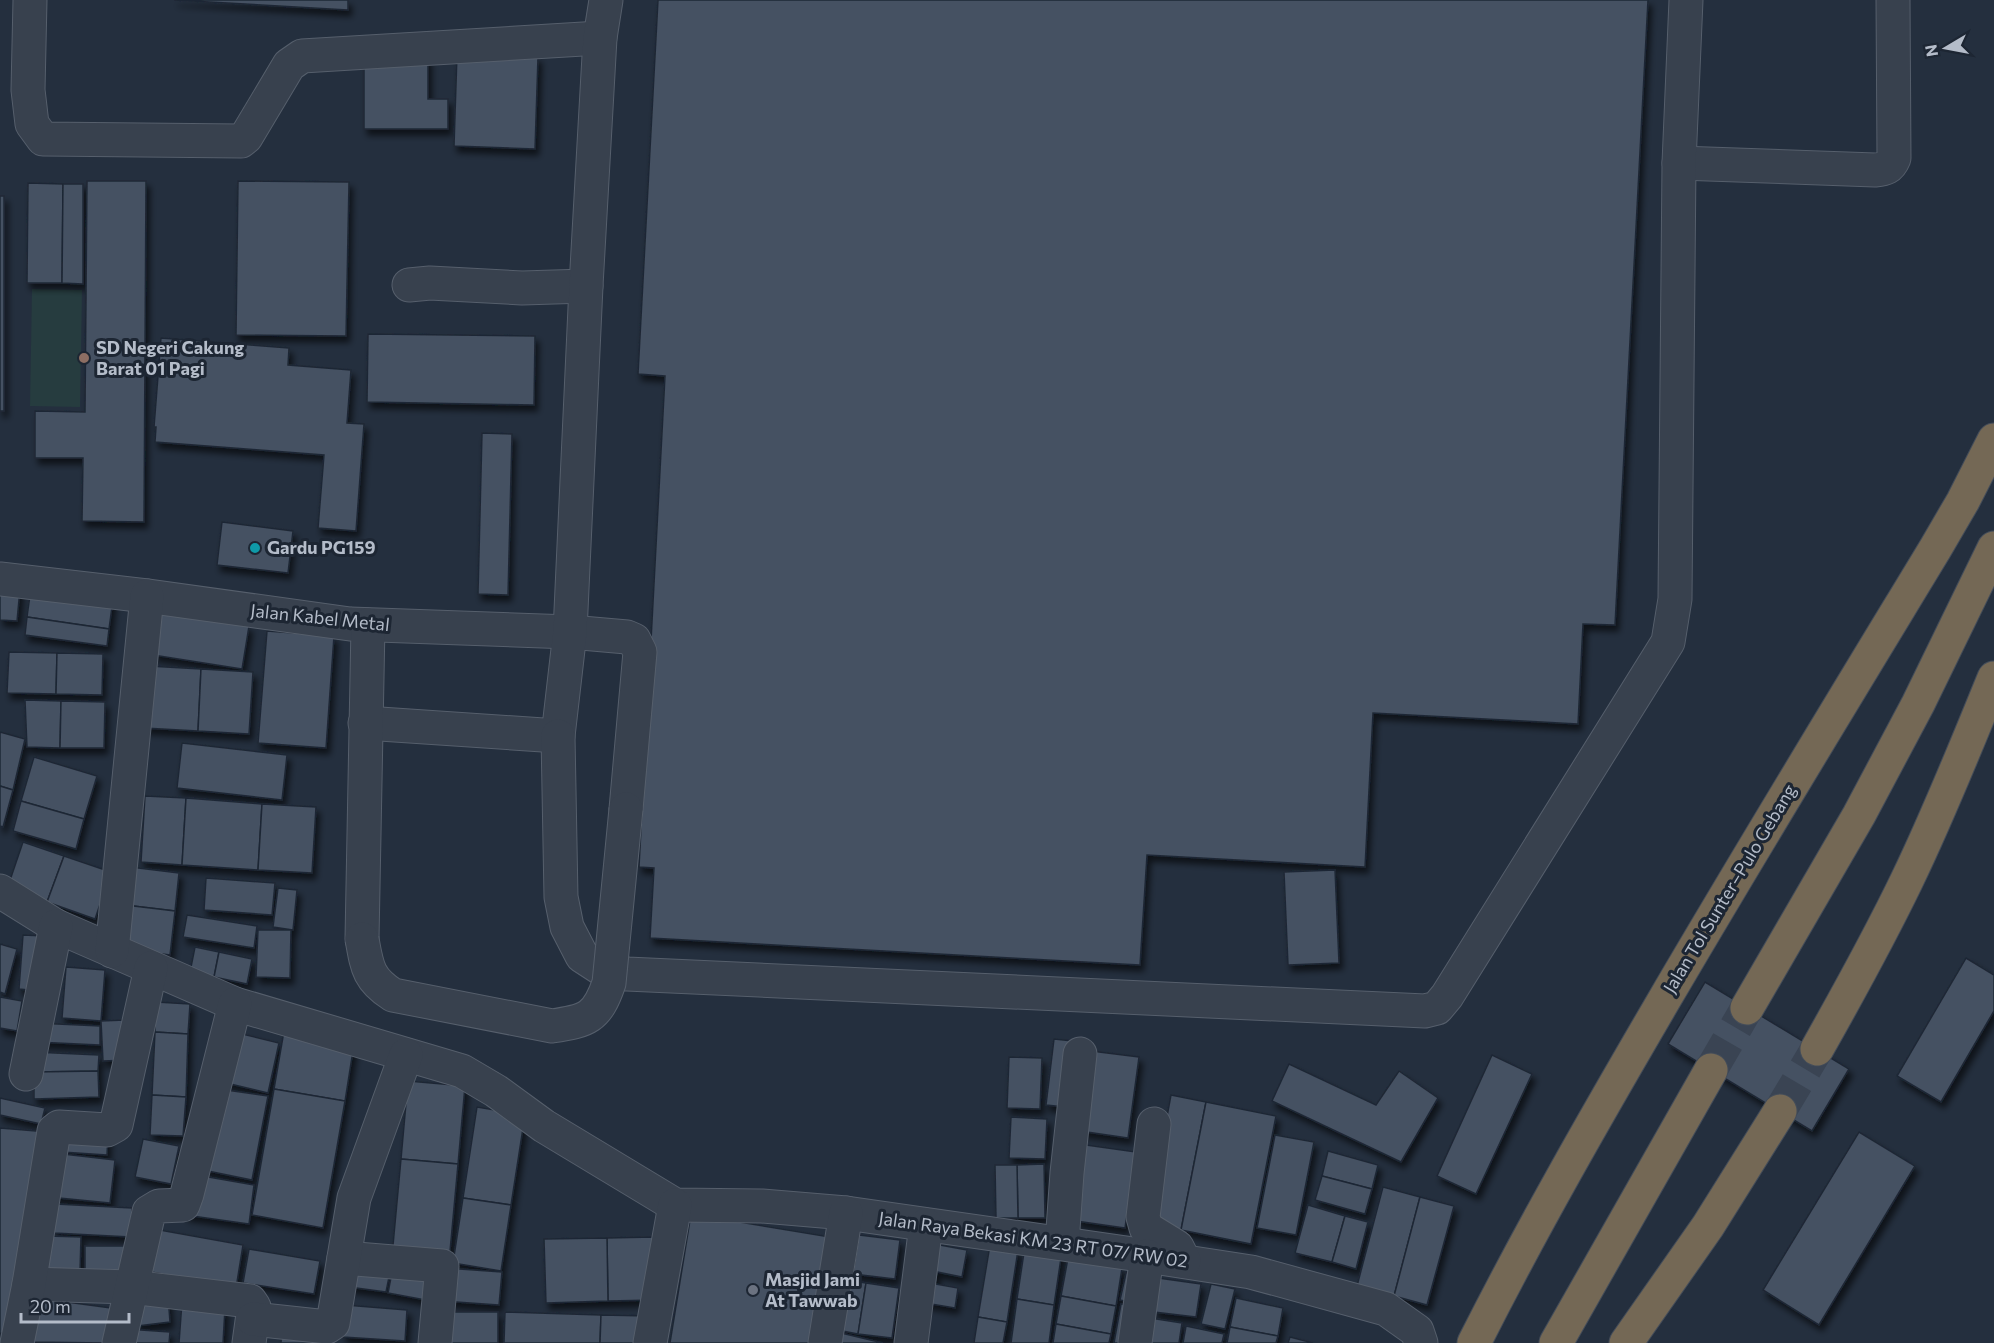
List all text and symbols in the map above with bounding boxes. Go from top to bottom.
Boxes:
north arrow [1916,18,1976,78]
text: N [1920,43,1941,58]
place label: SD Negeri Cakung Barat 01 Pagi [96,336,244,379]
marker: SD Negeri Cakung Barat 01 Pagi [77,351,91,365]
place label: Gardu PG159 [267,536,376,558]
marker: Gardu PG159 [248,541,262,555]
street label: Jalan Kabel Metal [249,599,391,635]
street label: Jalan Tol Sunter–Pulo Gebang [1658,780,1800,997]
street label: Jalan Raya Bekasi KM 23 RT 07/ RW 02 [877,1206,1189,1272]
place label: Masjid Jami At Tawwab [765,1268,860,1311]
marker: Masjid Jami At Tawwab [746,1283,760,1297]
scale bar [21,1286,129,1324]
text: 20 m [30,1295,71,1317]

